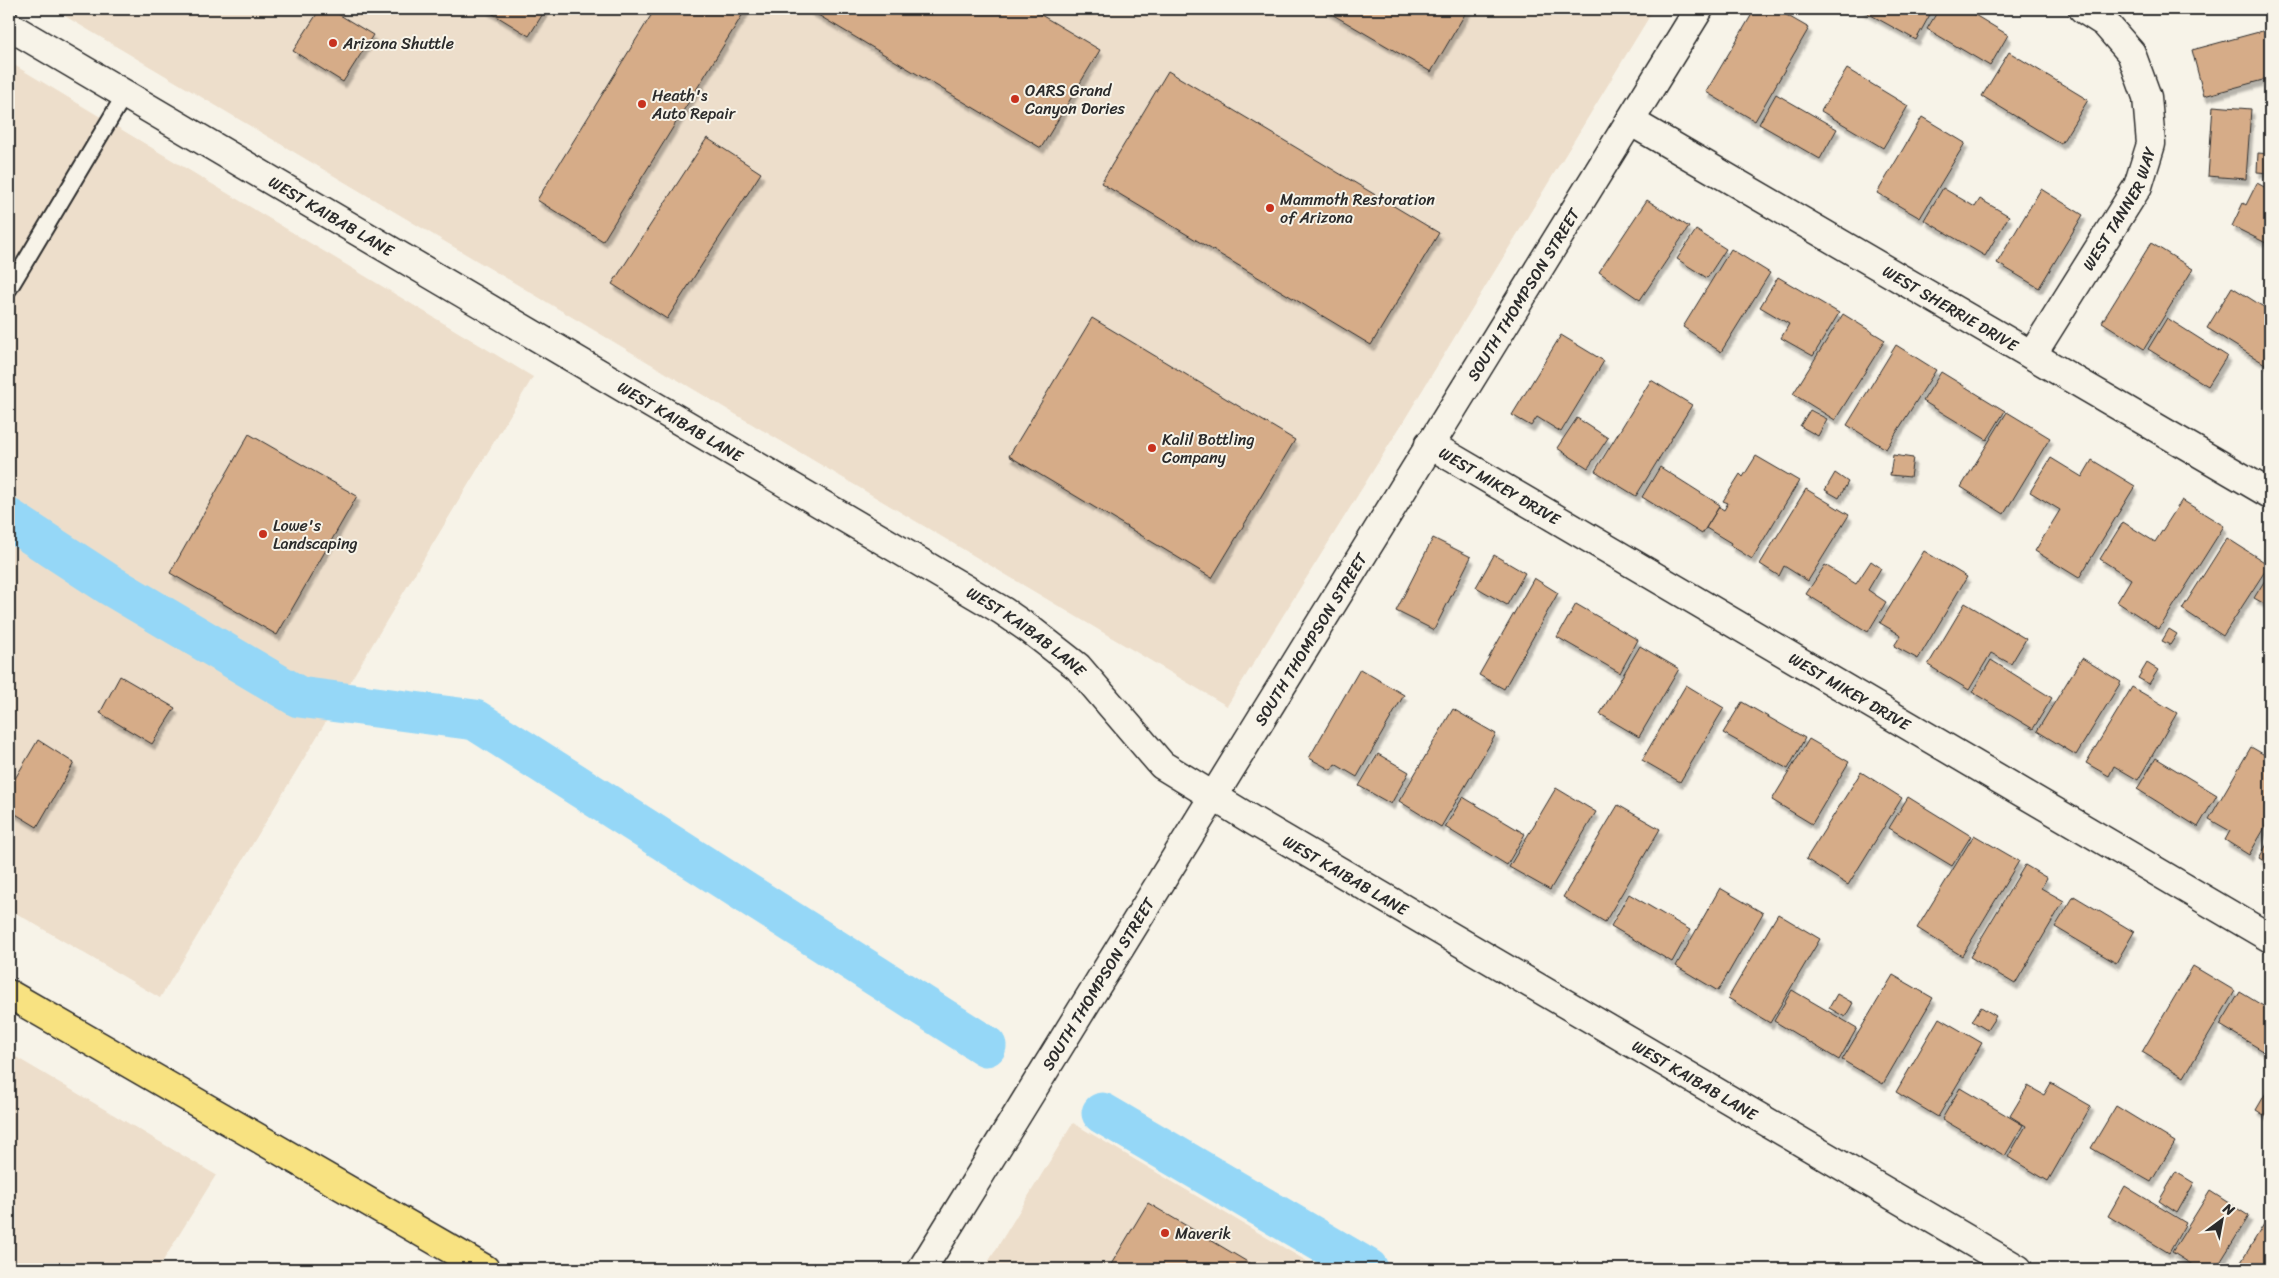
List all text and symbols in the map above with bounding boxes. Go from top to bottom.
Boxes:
place label: Arizona Shuttle [342,29,454,58]
marker: Arizona Shuttle [327,37,339,49]
place label: OARS Grand Canyon Dories [1025,76,1126,123]
place label: Heath's Auto Repair [651,81,737,128]
marker: OARS Grand Canyon Dories [1009,93,1021,105]
marker: Heath's Auto Repair [636,98,648,110]
street label: WEST TANNER WAY [2074,143,2164,276]
street label: WEST KAIBAB LANE [263,167,401,265]
place label: Mammoth Restoration of Arizona [1280,185,1435,232]
street label: SOUTH THOMPSON STREET [1458,201,1588,387]
marker: Mammoth Restoration of Arizona [1264,202,1276,214]
street label: WEST SHERRIE DRIVE [1877,257,2025,360]
street label: WEST KAIBAB LANE [612,373,750,470]
place label: Kalil Bottling Company [1162,425,1255,472]
street label: WEST MIKEY DRIVE [1433,438,1567,533]
marker: Kalil Bottling Company [1146,442,1158,454]
place label: Lowe's Landscaping [273,511,358,558]
marker: Lowe's Landscaping [257,528,269,540]
street label: SOUTH THOMPSON STREET [1246,546,1376,731]
street label: WEST KAIBAB LANE [961,578,1095,683]
street label: WEST MIKEY DRIVE [1783,644,1917,739]
street label: WEST KAIBAB LANE [1277,827,1415,924]
street label: SOUTH THOMPSON STREET [1033,891,1163,1076]
street label: WEST KAIBAB LANE [1627,1031,1764,1129]
north arrow [2196,1196,2246,1246]
text: N [2217,1196,2240,1223]
place label: Maverik [1175,1219,1231,1248]
marker: Maverik [1159,1227,1171,1239]

